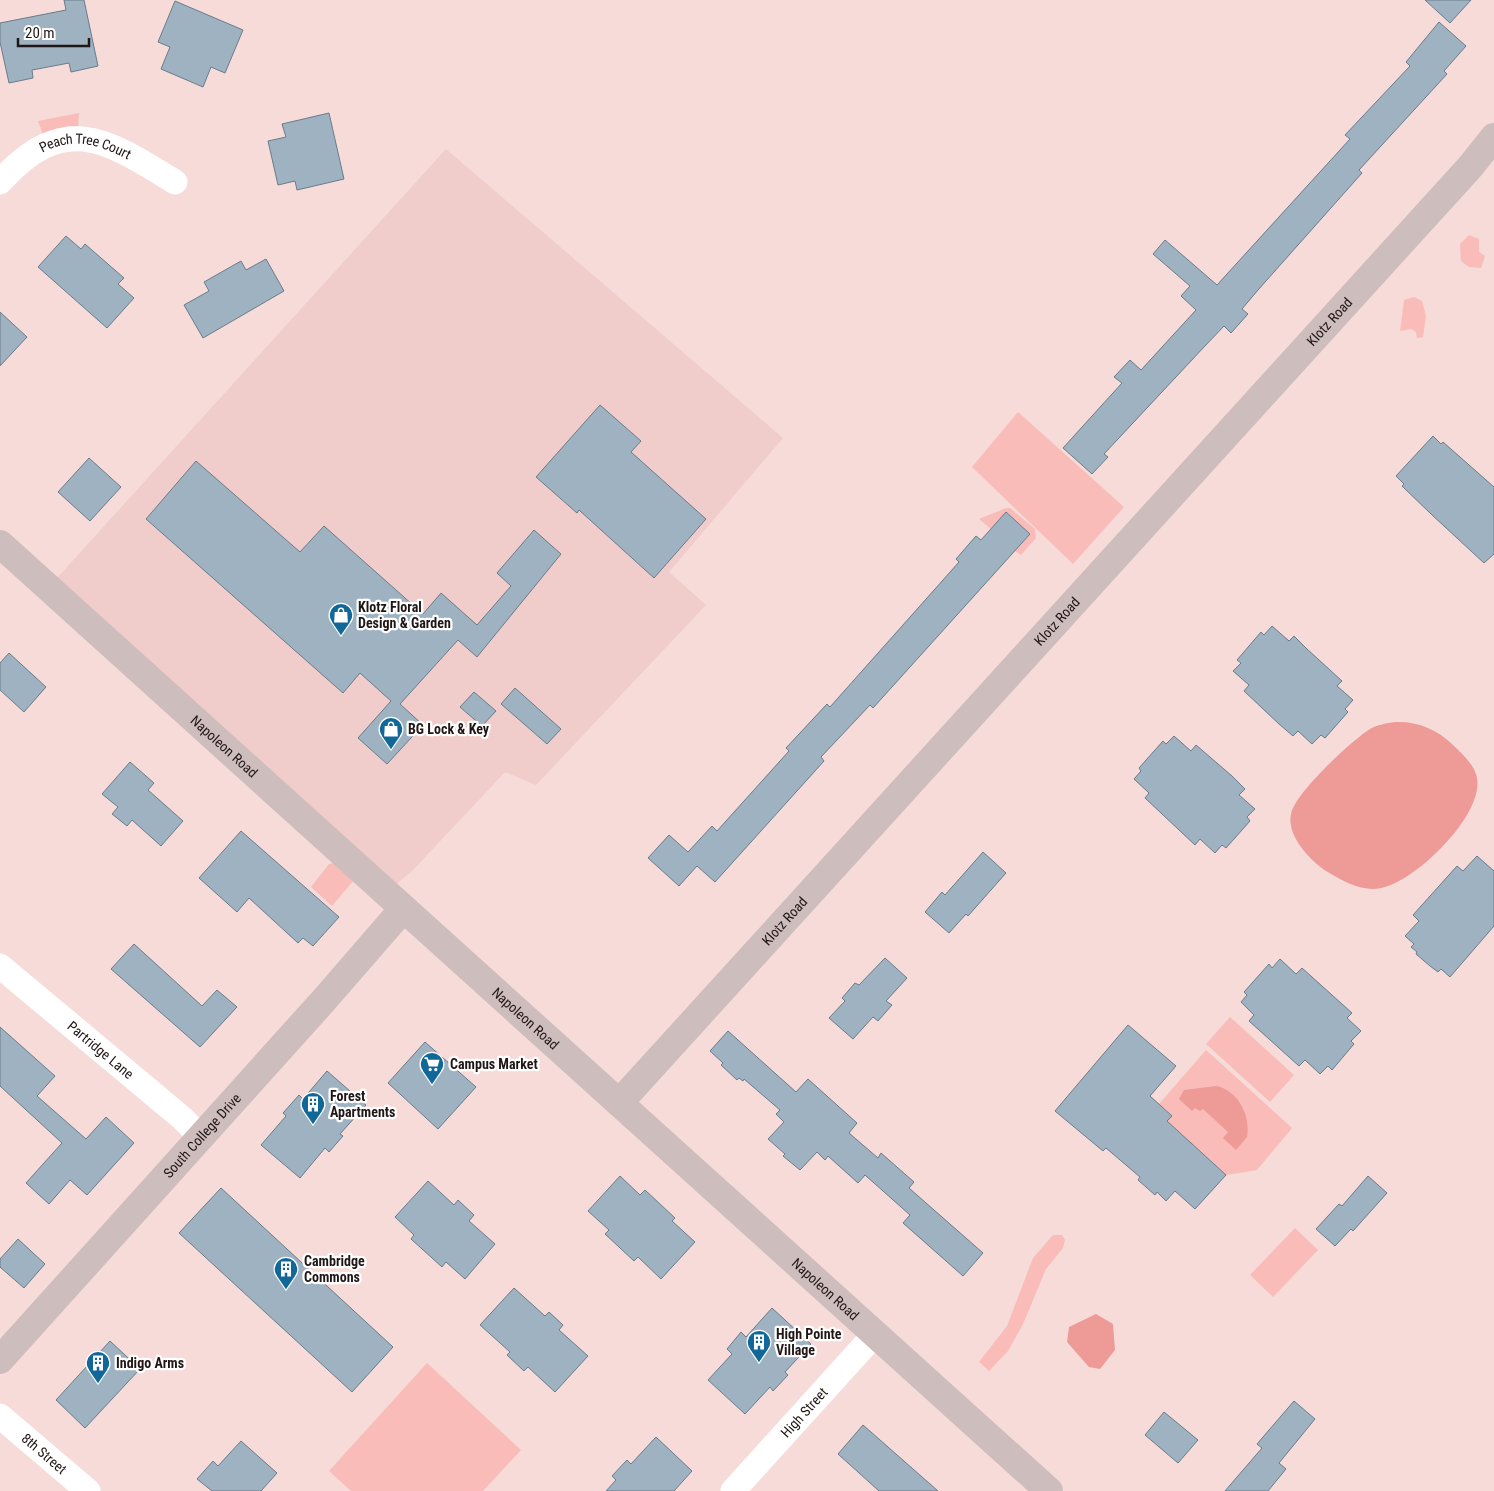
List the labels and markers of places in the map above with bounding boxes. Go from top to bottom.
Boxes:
place label: Klotz Floral Design & Garden [358,599,451,631]
shop icon: Klotz Floral Design & Garden [328,602,354,636]
shop icon: BG Lock & Key [378,716,404,750]
place label: BG Lock & Key [408,721,490,737]
supermarket icon: Campus Market [419,1051,445,1085]
place label: Campus Market [450,1056,538,1072]
place label: Forest Apartments [330,1088,395,1120]
building icon: Forest Apartments [300,1091,326,1125]
place label: Cambridge Commons [304,1253,365,1285]
building icon: Cambridge Commons [273,1256,299,1290]
place label: High Pointe Village [776,1326,842,1358]
building icon: High Pointe Village [746,1329,772,1363]
building icon: Indigo Arms [85,1350,111,1384]
place label: Indigo Arms [116,1355,184,1371]

